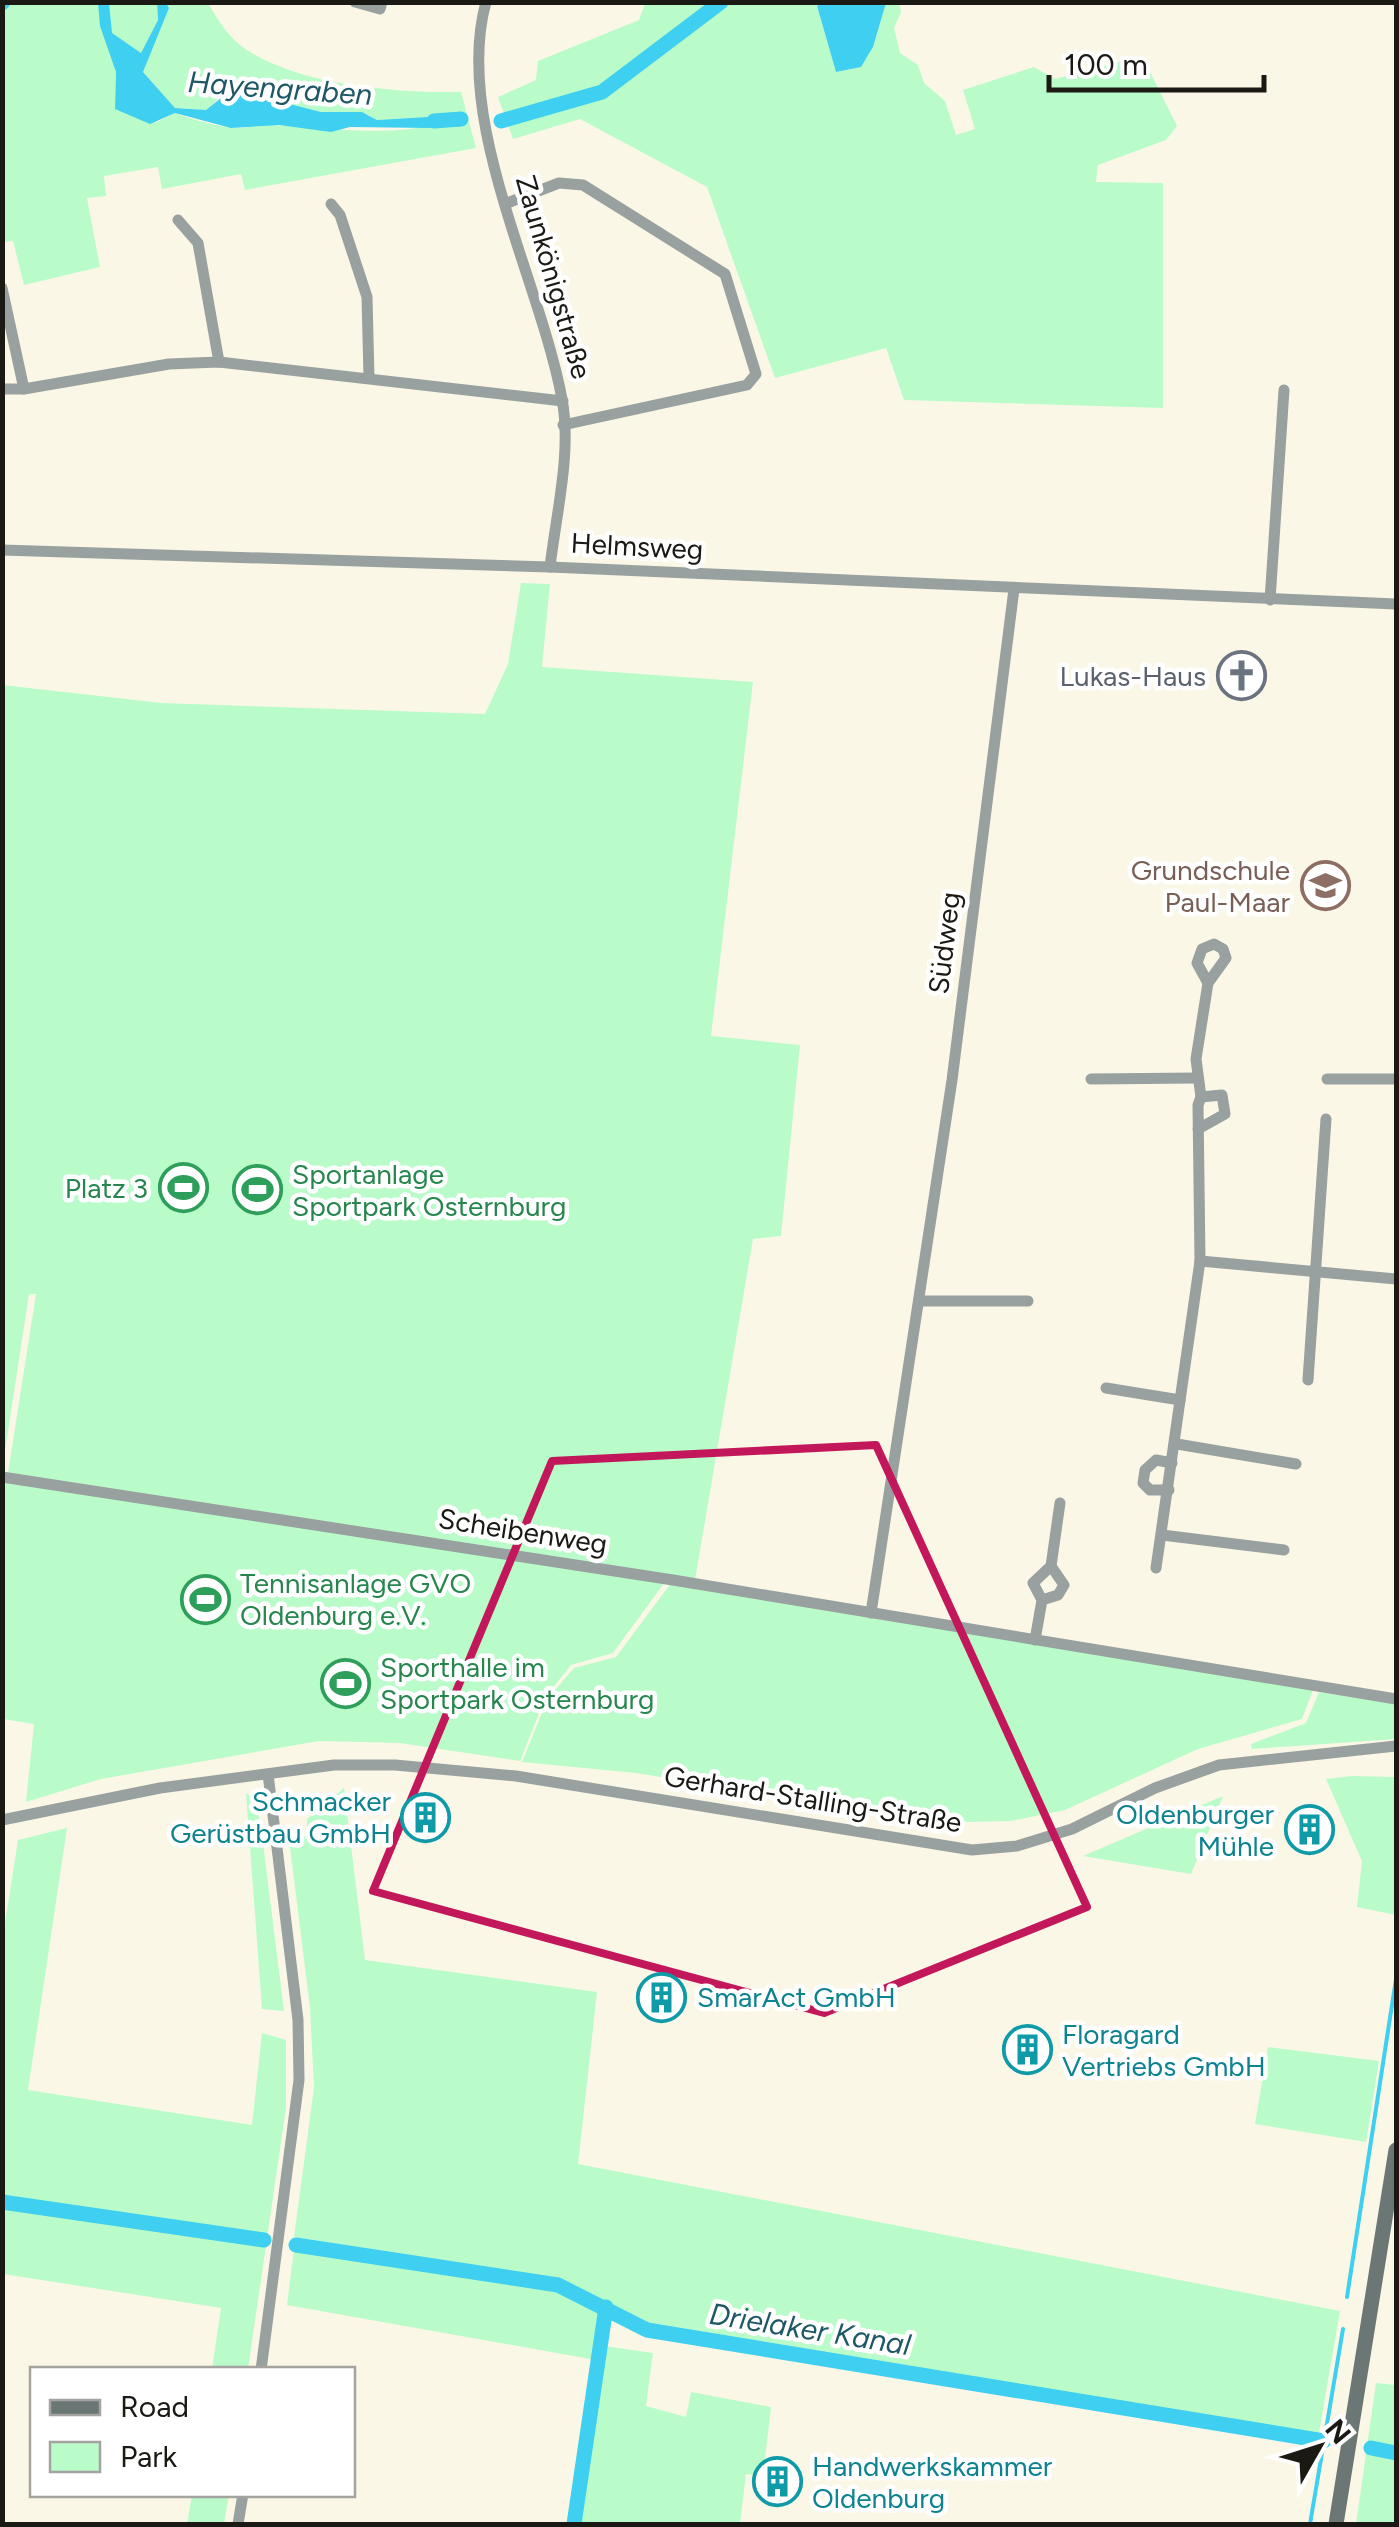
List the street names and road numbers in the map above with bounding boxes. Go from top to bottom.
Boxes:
street label: Zaunkönigstraße [509,171,599,383]
street label: Helmsweg [570,526,704,566]
street label: Südweg [921,890,967,996]
street label: Scheibenweg [436,1501,610,1561]
street label: Gerhard-Stalling-Straße [662,1759,964,1839]

